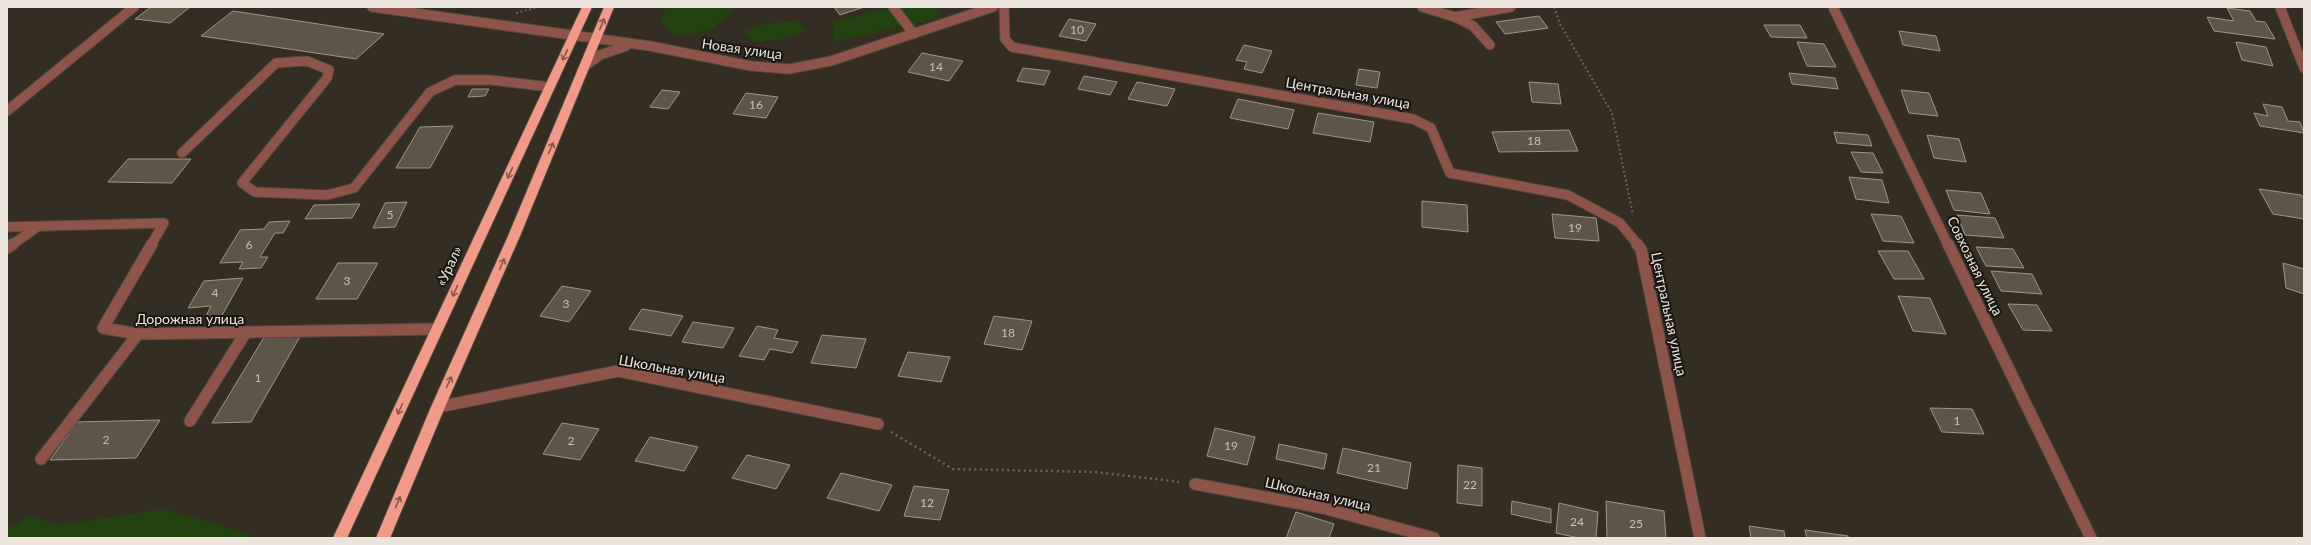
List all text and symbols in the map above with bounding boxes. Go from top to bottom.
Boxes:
one-way arrow [599,18,606,30]
house number: 10 [1070,22,1084,37]
street label: Новая улица [701,34,783,63]
one-way arrow [561,49,568,61]
house number: 14 [929,59,943,74]
street label: Центральная улица [1285,73,1412,112]
house number: 16 [749,97,763,112]
house number: 18 [1527,133,1541,148]
one-way arrow [547,142,555,154]
one-way arrow [506,167,513,179]
house number: 5 [387,207,394,222]
street label: Совхозная улица [1944,213,2007,318]
house number: 19 [1568,220,1582,235]
house number: 6 [246,237,253,252]
street label: «Урал» [432,243,465,289]
street label: Центральная улица [1648,250,1691,377]
one-way arrow [499,258,506,270]
house number: 3 [344,273,351,288]
one-way arrow [451,284,458,296]
house number: 4 [212,285,219,300]
house number: 3 [563,296,570,311]
street label: Дорожная улица [136,310,244,327]
house number: 18 [1001,325,1015,340]
street label: Школьная улица [617,351,727,386]
house number: 1 [255,370,262,385]
one-way arrow [446,377,453,389]
one-way arrow [396,402,403,414]
house number: 1 [1954,413,1961,428]
house number: 2 [103,432,110,447]
house number: 2 [568,433,575,448]
house number: 19 [1224,438,1238,453]
house number: 21 [1367,460,1381,475]
street label: Школьная улица [1264,473,1373,514]
house number: 22 [1463,477,1477,492]
house number: 12 [920,495,934,510]
one-way arrow [395,497,403,509]
house number: 24 [1570,514,1584,529]
house number: 25 [1629,516,1643,531]

